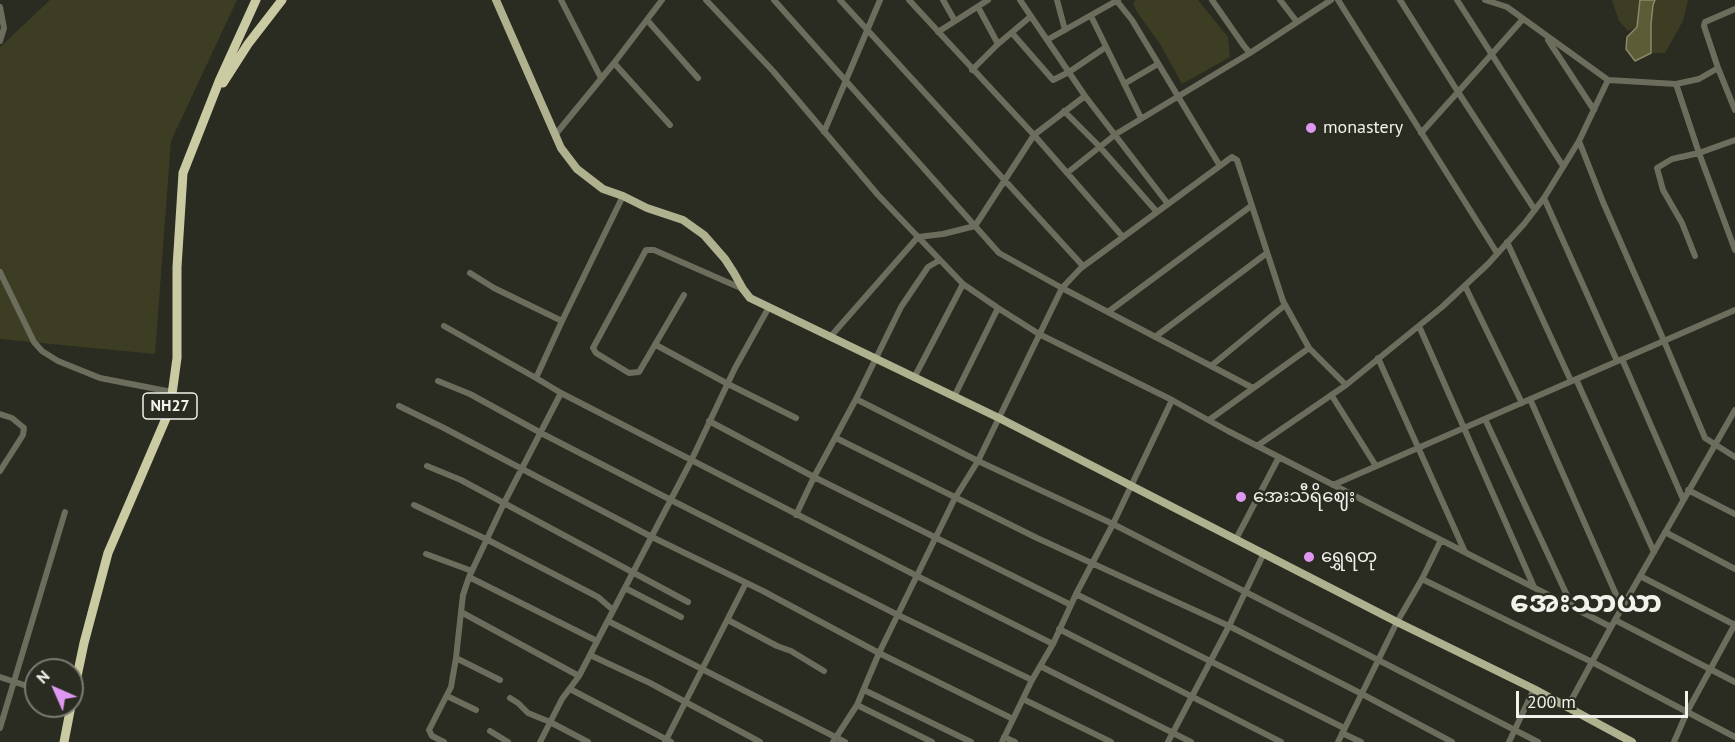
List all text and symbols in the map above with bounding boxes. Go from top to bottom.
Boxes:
place label: monastery [1323,117,1403,139]
marker: monastery [1304,121,1318,135]
road number: NH27 [143,393,197,419]
place label: အေးသီရိဈေး [1253,486,1355,508]
marker: အေးသီရိဈေး [1234,490,1248,504]
place label: ရွှေရတု [1321,546,1377,568]
marker: ရွှေရတု [1302,550,1316,564]
district label: အေးသာယာ [1510,585,1662,621]
north arrow [24,658,84,718]
text: N [32,666,53,687]
scale bar [1519,679,1692,717]
text: 200 m [1527,690,1576,713]

